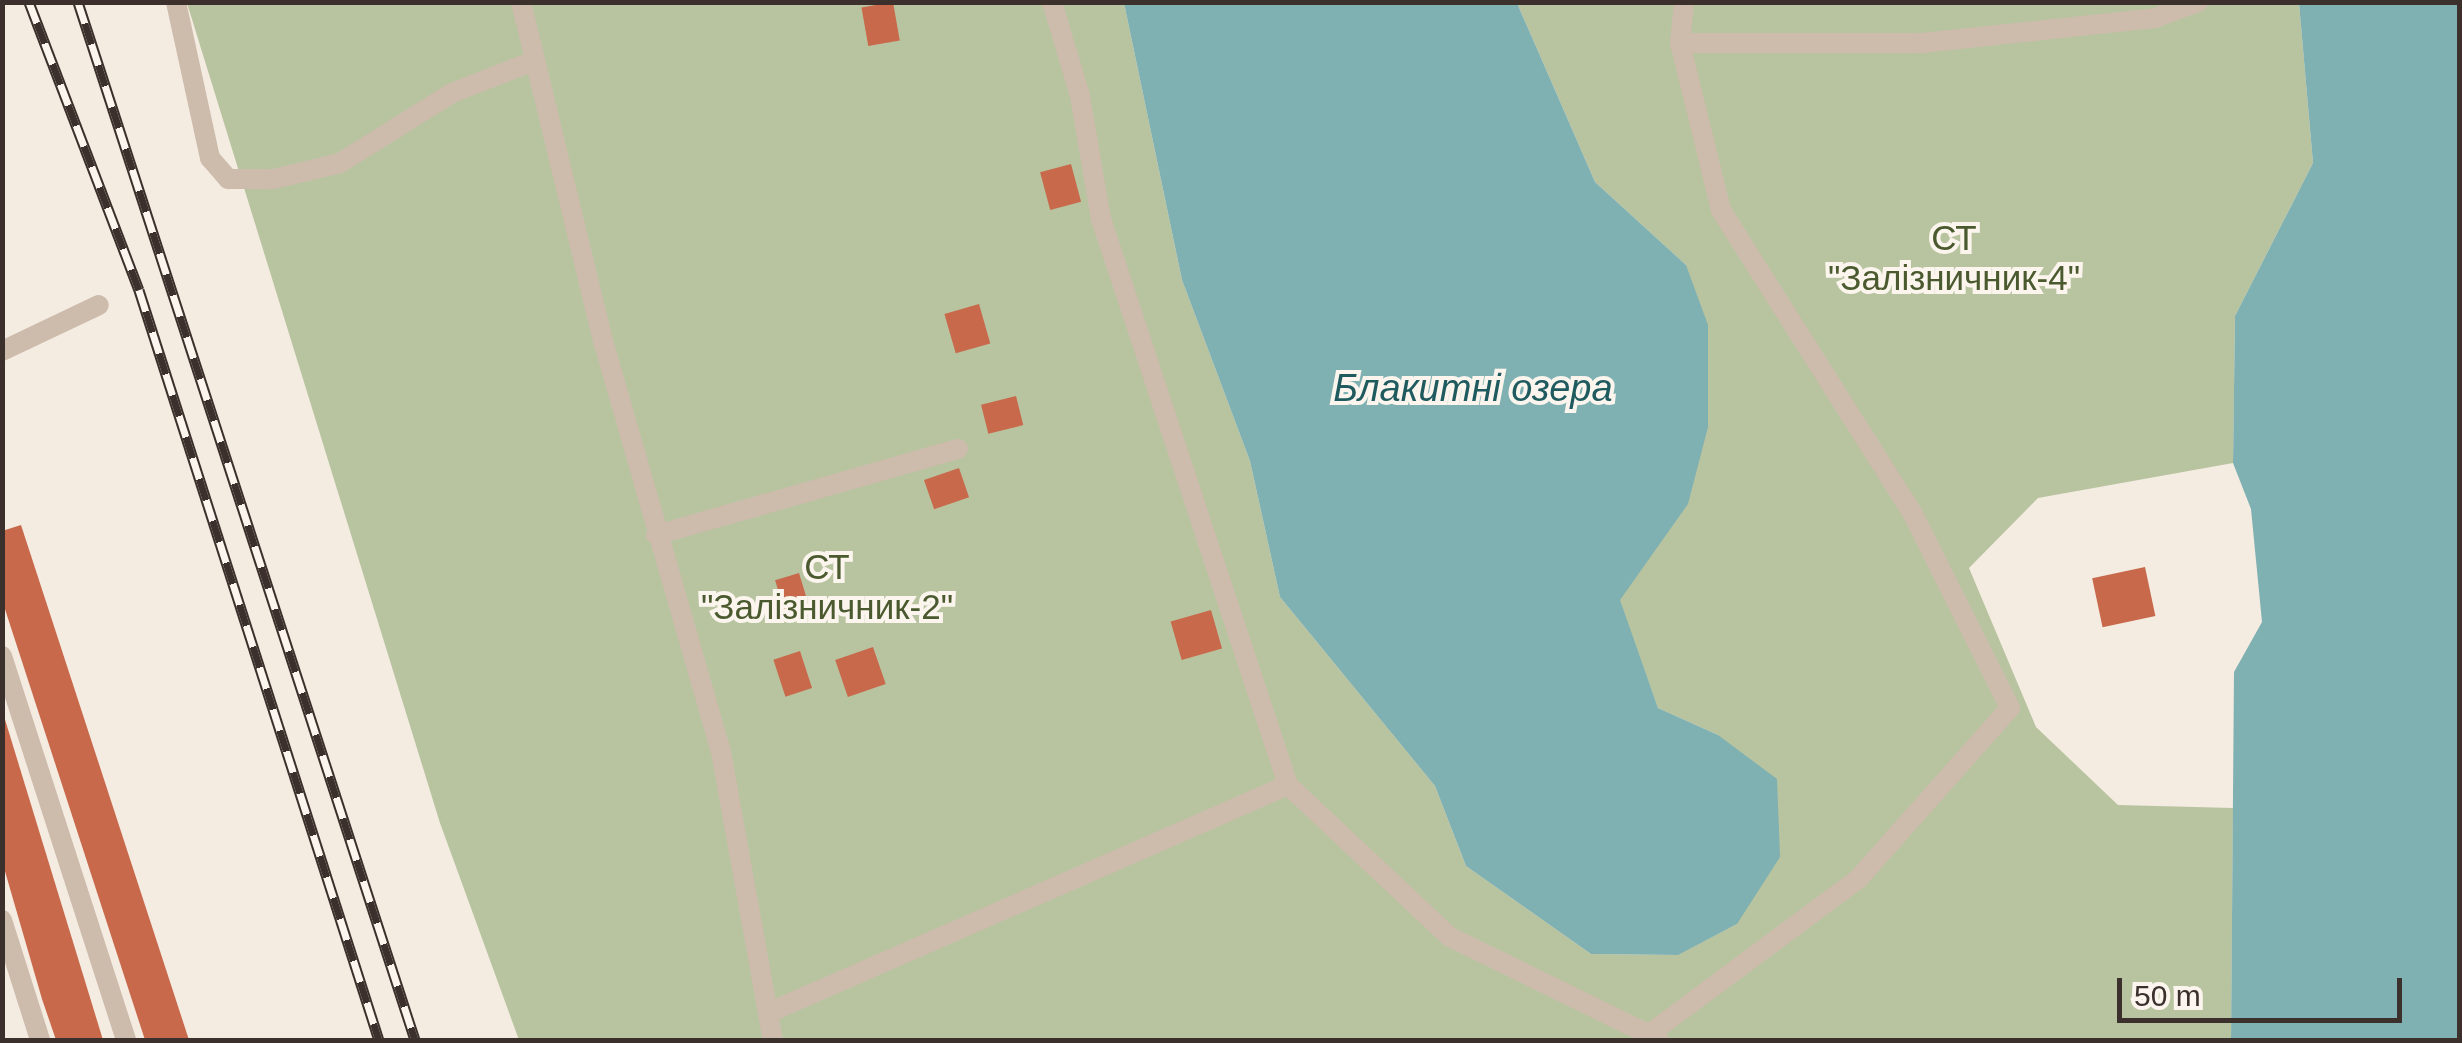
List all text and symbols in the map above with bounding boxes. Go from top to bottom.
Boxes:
park label: СТ "Залізничник-4" [1828,217,2080,299]
water label: Блакитні озера [1333,366,1613,412]
park label: СТ "Залізничник-2" [701,546,953,628]
scale bar [2122,958,2407,1020]
text: 50 m [2134,979,2201,1012]

